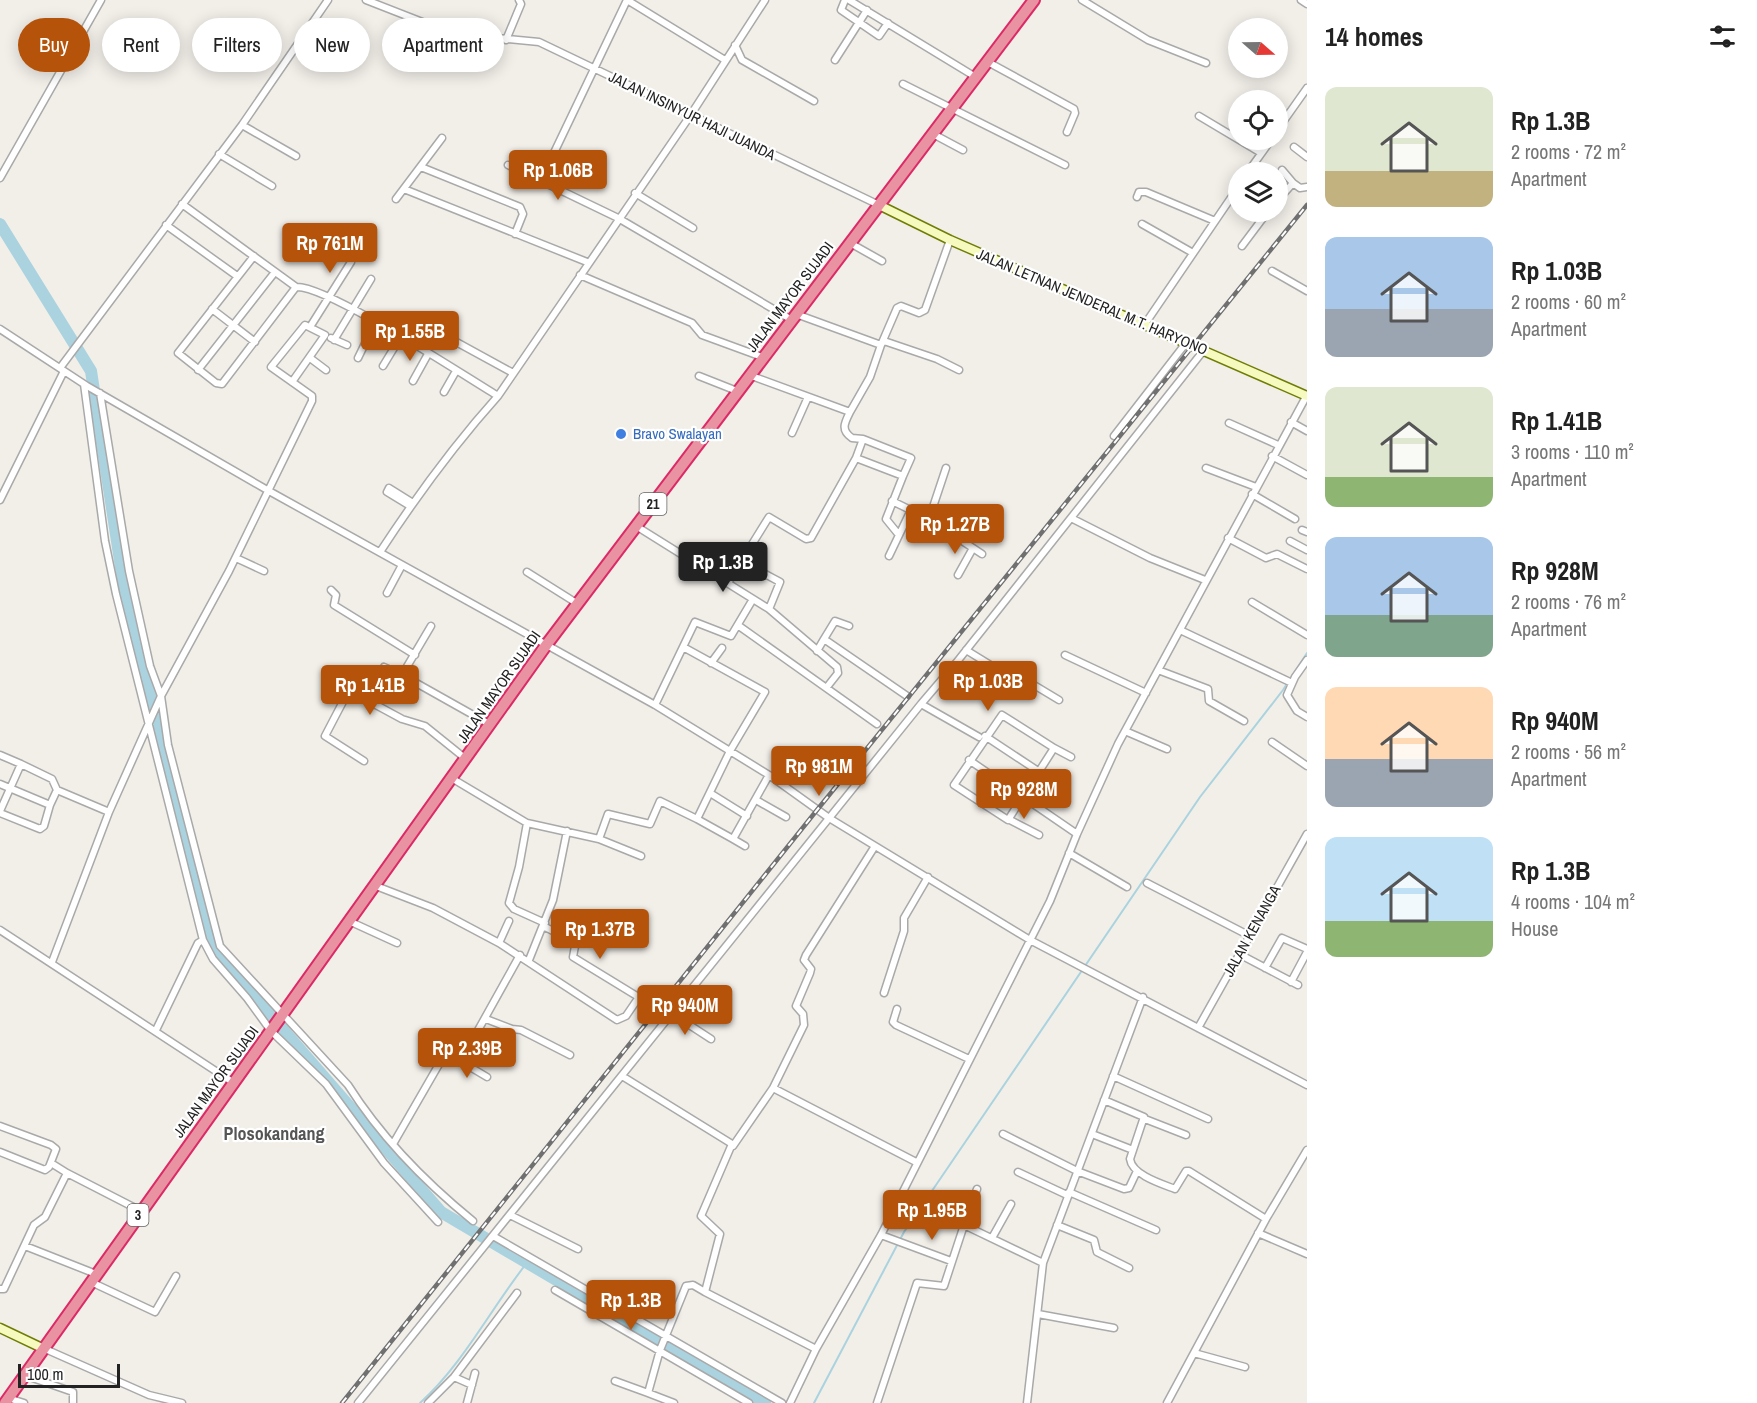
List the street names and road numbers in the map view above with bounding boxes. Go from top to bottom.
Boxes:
street label: JALAN INSINYUR HAJI JUANDA [605,66,780,165]
street label: JALAN MAYOR SUJADI [741,237,838,356]
street label: JALAN LETNAN JENDERAL M.T. HARYONO [973,243,1211,360]
road number: 21 [640,493,666,515]
street label: JALAN MAYOR SUJADI [452,626,545,747]
street label: JALAN KENANGA [1218,880,1286,980]
street label: JALAN MAYOR SUJADI [168,1022,263,1142]
road number: 3 [128,1204,148,1226]

